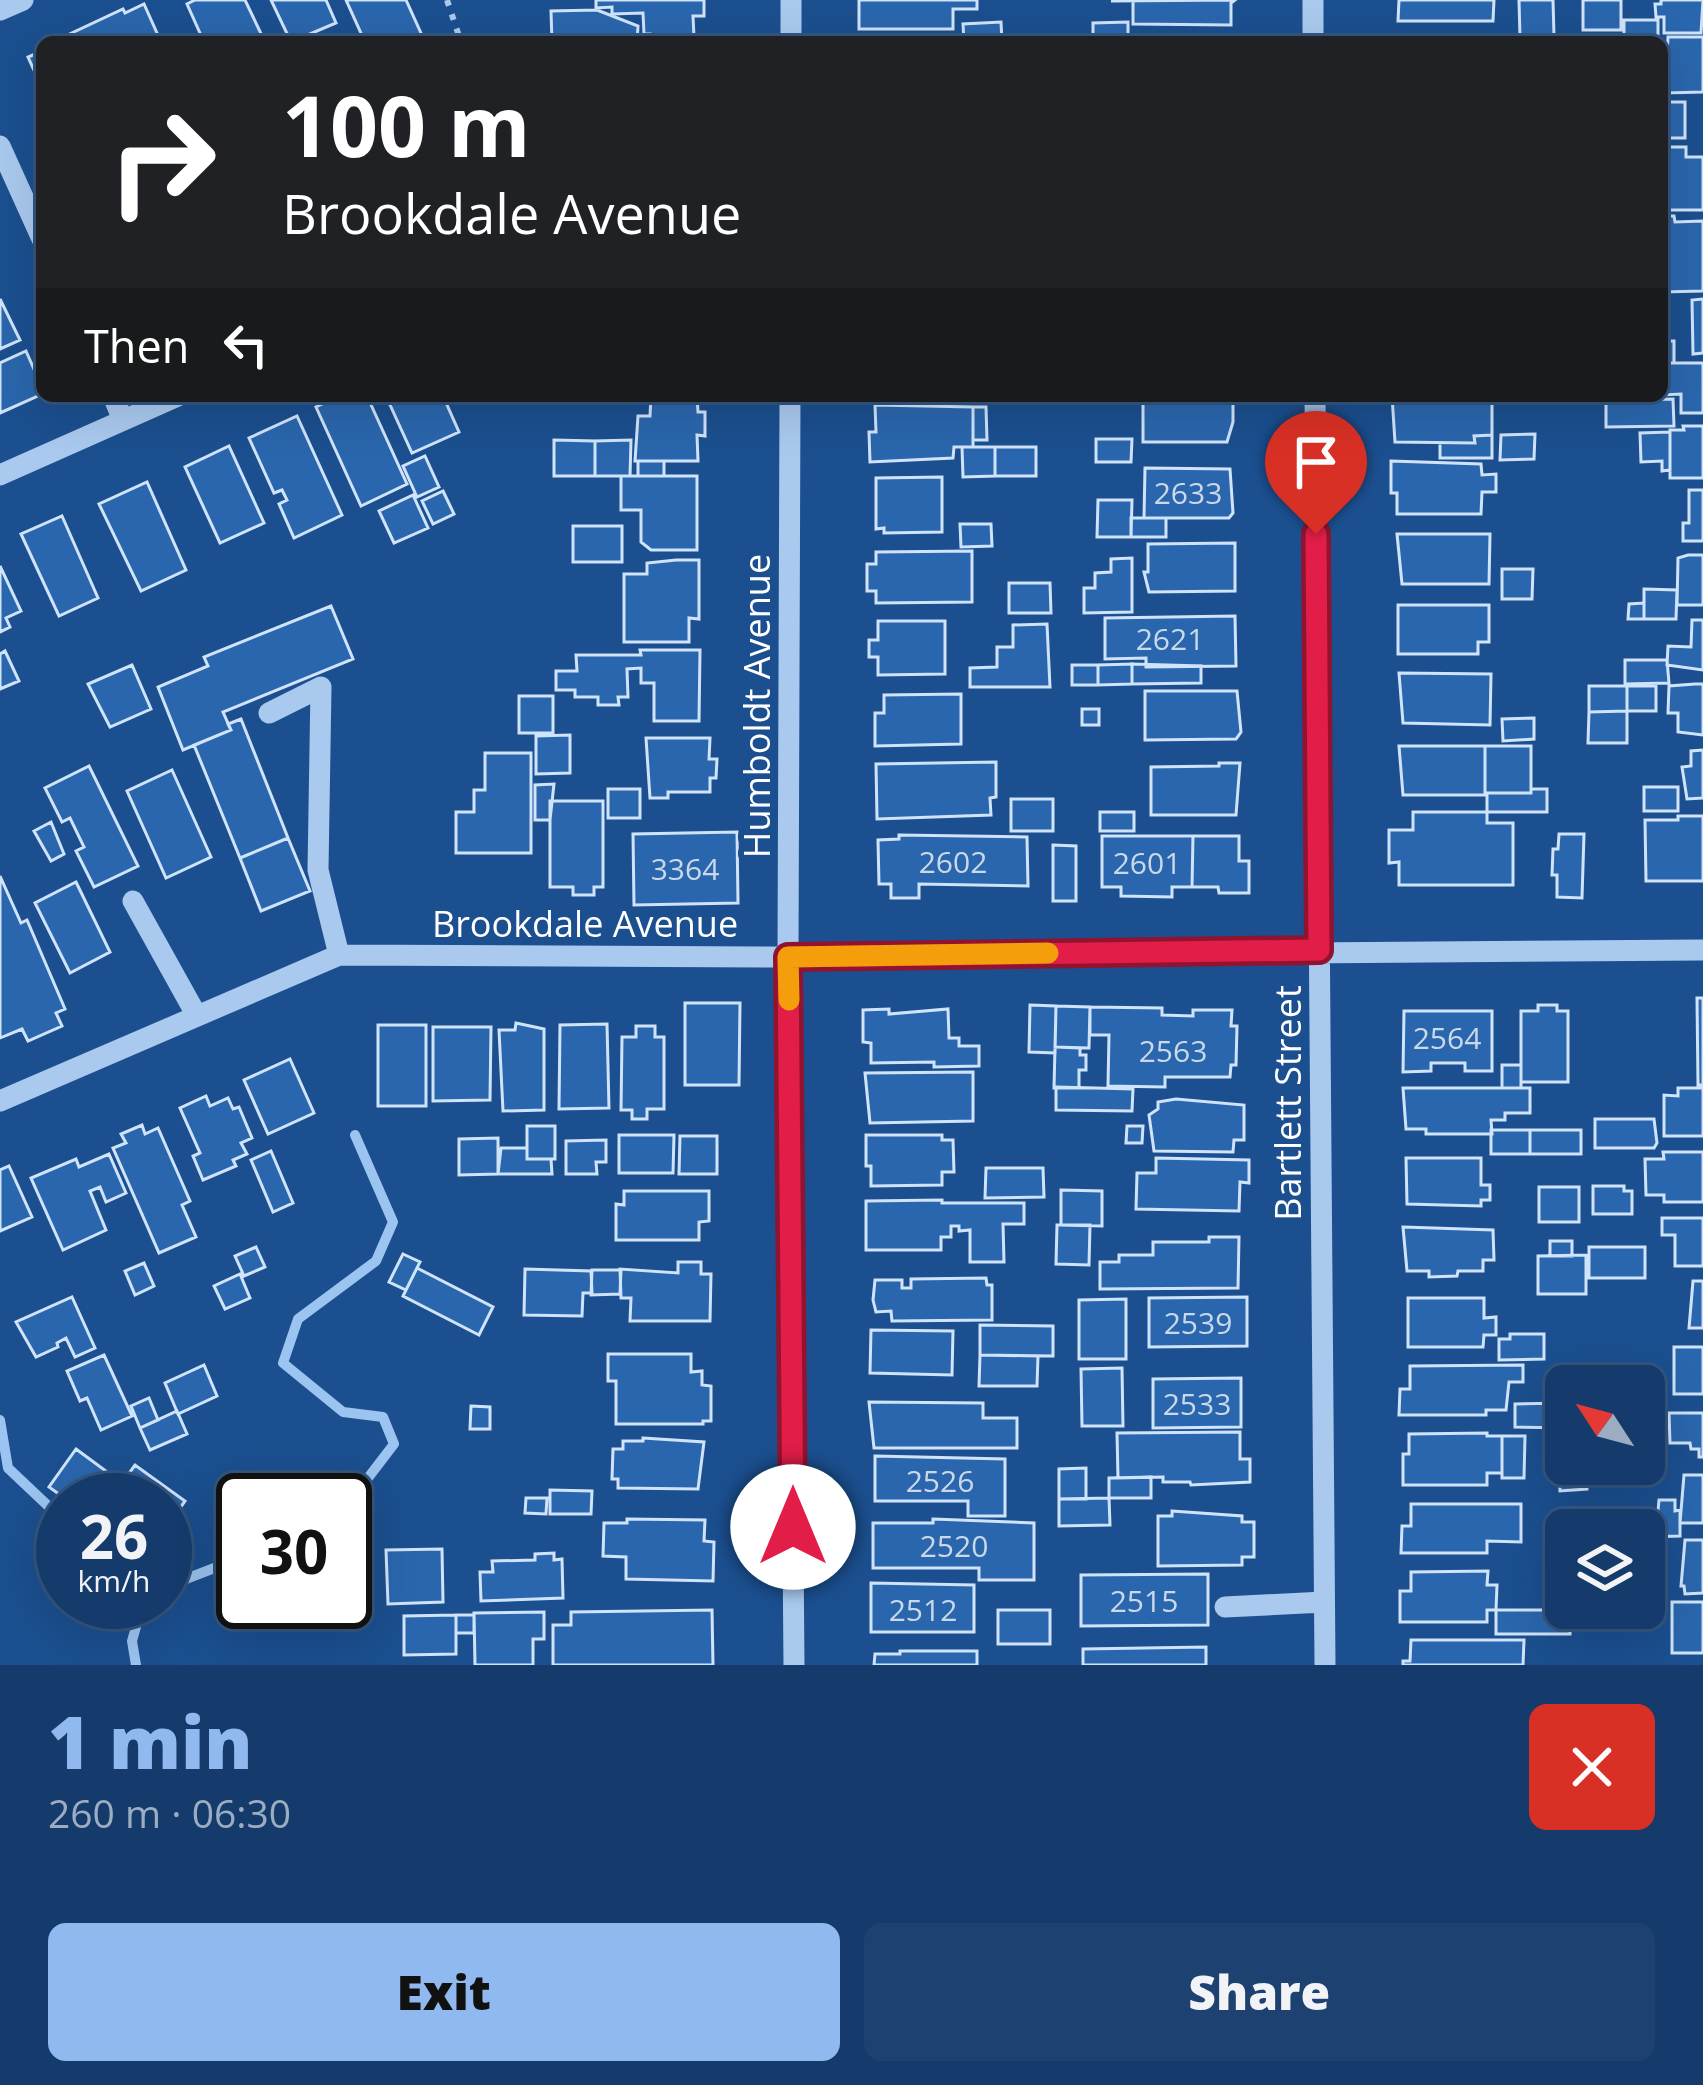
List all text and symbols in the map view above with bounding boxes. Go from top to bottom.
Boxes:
text: 100 m [282,67,530,182]
icon: right [84,84,240,240]
text: Brookdale Avenue [282,176,741,250]
icon: left [213,312,279,378]
text: Then [84,315,189,376]
pin [1265,411,1367,534]
icon: arrive [1283,429,1349,495]
house number: 2633 [1154,472,1222,513]
street label: Humboldt Avenue [732,554,781,858]
house number: 2621 [1136,618,1204,659]
house number: 2602 [919,841,987,882]
house number: 2601 [1113,842,1181,883]
house number: 3364 [651,848,719,889]
street label: Brookdale Avenue [432,899,738,948]
street label: Bartlett Street [1263,985,1312,1221]
house number: 2564 [1413,1017,1481,1058]
house number: 2563 [1139,1030,1207,1071]
house number: 2539 [1164,1302,1232,1343]
north arrow [1545,1365,1665,1485]
map controls [1545,1365,1665,1629]
house number: 2533 [1163,1383,1231,1424]
house number: 2526 [906,1460,974,1501]
position arrow [730,1464,856,1590]
speed limit sign: 30 [216,1473,372,1629]
text: 26 [80,1495,148,1577]
button: layers [1545,1509,1665,1629]
house number: 2520 [920,1525,988,1566]
text: km/h [78,1560,150,1601]
house number: 2515 [1110,1580,1178,1621]
house number: 2512 [889,1589,957,1630]
text: 1 min [48,1692,253,1790]
button: close [1529,1704,1655,1830]
text: 260 m · 06:30 [48,1786,291,1839]
button: Exit [48,1923,840,2061]
button: Share [864,1923,1655,2061]

